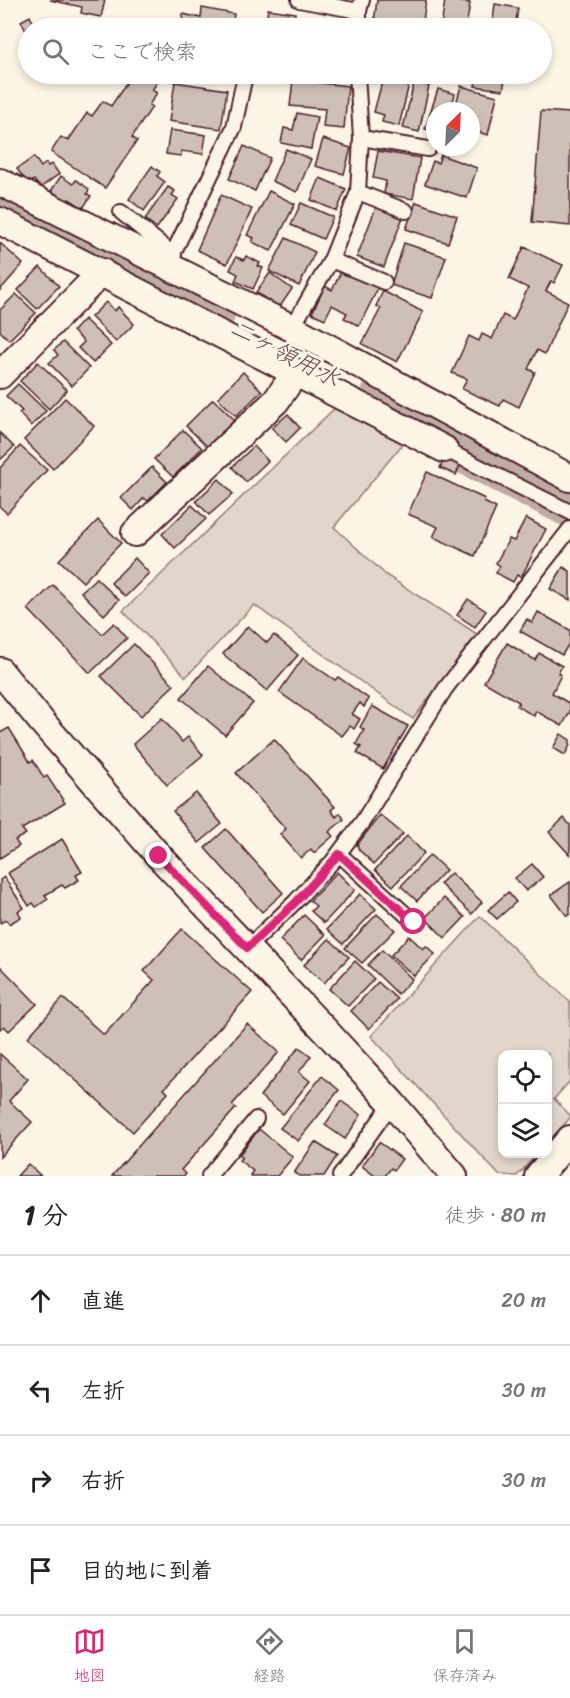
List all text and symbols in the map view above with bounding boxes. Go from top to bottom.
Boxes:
search box [18,18,552,84]
text: ここで検索 [87,32,197,71]
icon: search [39,35,72,68]
north arrow [426,102,480,156]
water label: 二ヶ領用水 [222,307,348,399]
route end [145,842,171,868]
route start [400,908,426,934]
map controls [498,1050,552,1158]
button: locate [498,1050,552,1104]
button: layers [498,1104,552,1158]
text: 1 分 [24,1192,68,1238]
text: 徒歩 · 80 m [445,1198,546,1233]
text: 直進 [81,1281,125,1320]
text: 20 m [501,1283,546,1318]
icon: ahead [24,1284,57,1317]
text: 左折 [81,1371,125,1410]
text: 30 m [502,1373,546,1408]
icon: left [24,1374,57,1407]
text: 右折 [81,1461,125,1500]
text: 30 m [502,1463,546,1498]
icon: right [24,1464,57,1497]
text: 目的地に到着 [81,1551,213,1590]
icon: arrive [24,1554,57,1587]
tab: 地図 [73,1625,106,1690]
tab: 経路 [253,1625,286,1690]
tab: 保存済み [433,1625,497,1690]

